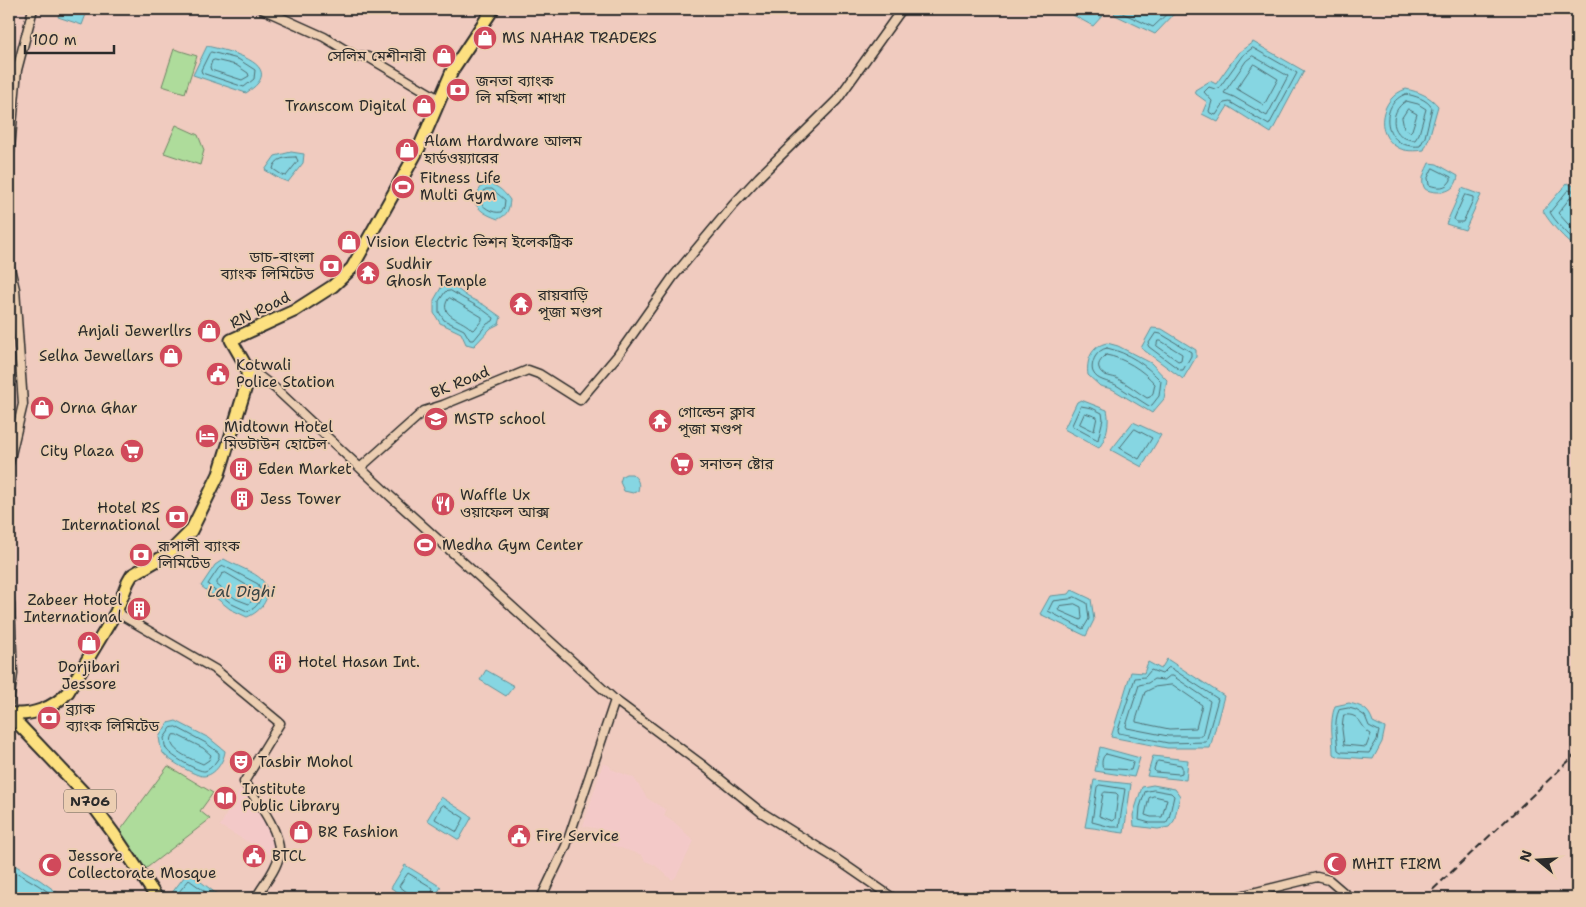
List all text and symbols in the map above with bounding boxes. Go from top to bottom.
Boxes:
scale bar [25,22,114,54]
shop icon: MS NAHAR TRADERS [472,25,498,51]
place label: MS NAHAR TRADERS [502,28,657,48]
text: 100 m [32,30,77,50]
shop icon: সেলিম মেশীনারী [431,43,457,69]
place label: সেলিম মেশীনারী [327,46,427,66]
place label: জনতা ব্যাংক লি মহিলা শাখা [475,71,566,108]
bank icon: জনতা ব্যাংক লি মহিলা শাখা [445,77,471,103]
shop icon: Transcom Digital [411,93,437,119]
place label: Transcom Digital [285,96,406,116]
place label: Alam Hardware আলম হার্ডওয়্যারের [423,131,583,168]
shop icon: Alam Hardware আলম হার্ডওয়্যারের [394,137,420,163]
place label: Fitness Life Multi Gym [420,168,501,205]
sports icon: Fitness Life Multi Gym [390,174,416,200]
shop icon: Vision Electric ভিশন ইলেকট্রিক [336,229,362,255]
place label: Vision Electric ভিশন ইলেকট্রিক [366,232,574,252]
place label: ডাচ-বাংলা ব্যাংক লিমিটেড [220,247,315,284]
bank icon: ডাচ-বাংলা ব্যাংক লিমিটেড [318,253,344,279]
place label: Sudhir Ghosh Temple [386,254,487,291]
temple icon: Sudhir Ghosh Temple [355,260,381,286]
place label: রায়বাড়ি পূজা মণ্ডপ [537,285,602,322]
street label: RN Road [227,287,294,333]
temple icon: রায়বাড়ি পূজা মণ্ডপ [508,291,534,317]
shop icon: Anjali Jewerllrs [196,318,222,344]
place label: Anjali Jewerllrs [78,321,192,341]
shop icon: Selha Jewellars [158,343,184,369]
place label: Selha Jewellars [39,346,154,366]
place label: Kotwali Police Station [236,355,335,392]
public building icon: Kotwali Police Station [205,361,231,387]
street label: BK Road [428,361,493,403]
shop icon: Orna Ghar [29,395,55,421]
place label: Orna Ghar [60,398,138,418]
place label: গোল্ডেন ক্লাব পূজা মণ্ডপ [678,402,756,439]
school or university icon: MSTP school [423,406,449,432]
temple icon: গোল্ডেন ক্লাব পূজা মণ্ডপ [647,408,673,434]
place label: MSTP school [454,409,546,429]
place label: Midtown Hotel মিডটাউন হোটেল [223,417,333,454]
hotel icon: Midtown Hotel মিডটাউন হোটেল [194,423,220,449]
supermarket icon: City Plaza [119,438,145,464]
place label: City Plaza [40,441,115,461]
supermarket icon: সনাতন ষ্টোর [669,451,695,477]
place label: সনাতন ষ্টোর [699,454,774,474]
building icon: Eden Market [228,456,254,482]
place label: Eden Market [258,459,352,479]
place label: Waffle Ux ওয়াফেল আক্স [460,485,550,522]
building icon: Jess Tower [229,486,255,512]
place label: Jess Tower [260,489,341,509]
restaurant icon: Waffle Ux ওয়াফেল আক্স [430,491,456,517]
place label: Hotel RS International [62,498,160,535]
bank icon: Hotel RS International [164,504,190,530]
sports icon: Medha Gym Center [412,532,438,558]
place label: Medha Gym Center [442,535,583,555]
place label: রূপালী ব্যাংক লিমিটেড [157,536,241,573]
bank icon: রূপালী ব্যাংক লিমিটেড [128,542,154,568]
water label: Lal Dighi [207,581,276,602]
place label: Zabeer Hotel International [24,590,122,627]
building icon: Zabeer Hotel International [126,596,152,622]
shop icon: Dorjibari Jessore [76,630,102,656]
building icon: Hotel Hasan Int. [267,649,293,675]
place label: Hotel Hasan Int. [298,652,420,672]
place label: Dorjibari Jessore [58,657,120,694]
place label: ব্র্যাক ব্যাংক লিমিটেড [65,699,160,736]
bank icon: ব্র্যাক ব্যাংক লিমিটেড [36,705,62,731]
theatre icon: Tasbir Mohol [228,749,254,775]
place label: Tasbir Mohol [258,752,353,772]
place label: Institute Public Library [242,779,340,816]
library icon: Institute Public Library [212,785,238,811]
road number: N706 [64,789,116,812]
shop icon: BR Fashion [288,819,314,845]
place label: BR Fashion [318,822,398,842]
public building icon: Fire Service [506,823,532,849]
place label: Fire Service [536,826,619,846]
north arrow [1514,834,1564,884]
public building icon: BTCL [241,843,267,869]
place label: Jessore Collectorate Mosque [68,846,216,883]
place label: BTCL [272,846,306,866]
text: N [1515,848,1536,864]
mosque icon: MHIT FIRM [1322,851,1348,877]
mosque icon: Jessore Collectorate Mosque [37,852,63,878]
place label: MHIT FIRM [1352,854,1441,874]

